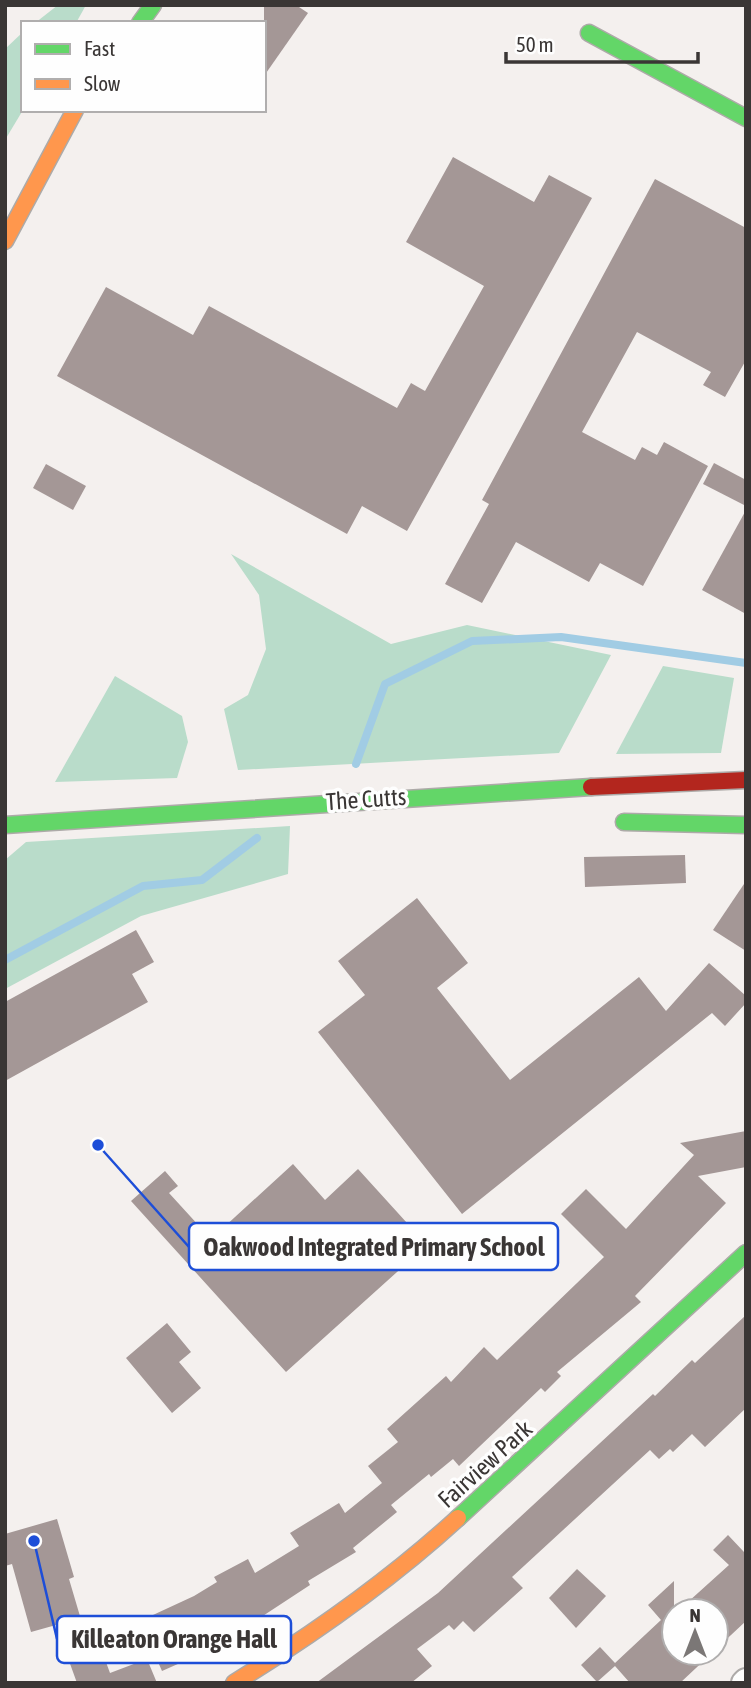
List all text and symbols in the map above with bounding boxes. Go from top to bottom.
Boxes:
legend [21,21,266,112]
scale bar [506,21,698,65]
text: 50 m [516,32,554,56]
text: Fast [84,36,115,60]
text: Slow [84,71,121,95]
street label: The Cutts [325,783,407,815]
callout: Oakwood Integrated Primary School [189,1223,558,1270]
text: Oakwood Integrated Primary School [203,1232,546,1262]
street label: Fairview Park [433,1415,538,1513]
north arrow [660,1597,730,1667]
text: N [689,1604,701,1626]
callout: Killeaton Orange Hall [57,1616,291,1663]
text: Killeaton Orange Hall [71,1624,278,1654]

